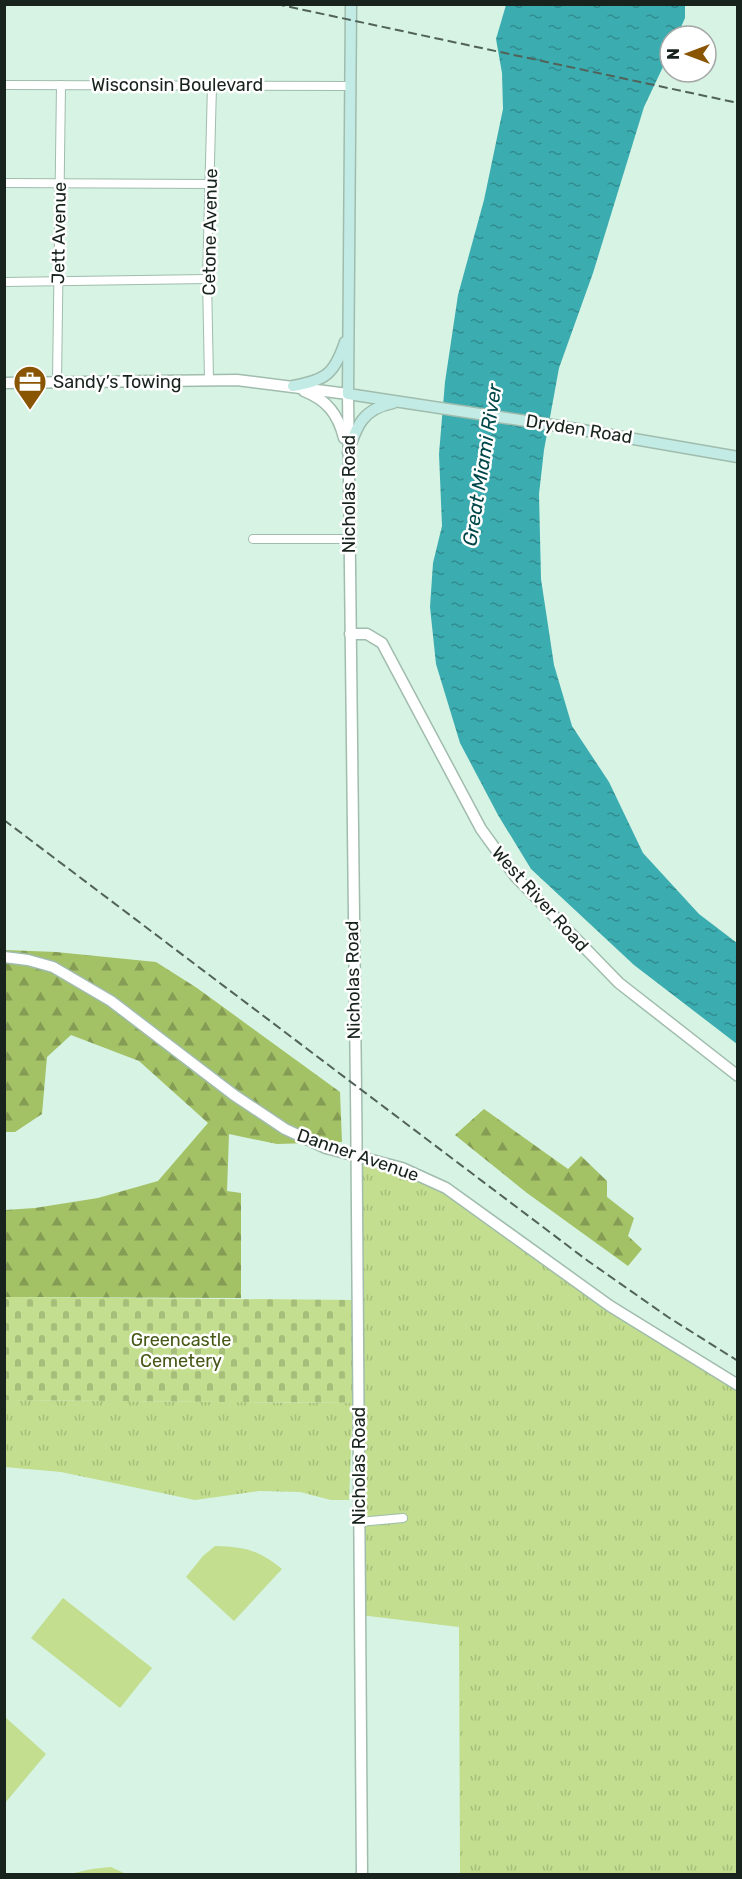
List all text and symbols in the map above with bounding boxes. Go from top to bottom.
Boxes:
north arrow [658,24,718,84]
text: N [664,48,683,60]
street label: Wisconsin Boulevard [91,74,263,96]
street label: Cetone Avenue [198,168,222,296]
street label: Jett Avenue [47,182,71,284]
office icon: Sandy’s Towing [12,364,48,411]
place label: Sandy’s Towing [53,371,182,393]
water label: Great Miami River [457,381,507,548]
street label: Dryden Road [524,410,634,448]
street label: Nicholas Road [338,435,360,553]
street label: West River Road [487,842,593,956]
street label: Nicholas Road [341,920,365,1040]
street label: Danner Avenue [294,1124,422,1186]
park label: Greencastle Cemetery [131,1329,231,1372]
street label: Nicholas Road [348,1407,370,1525]

